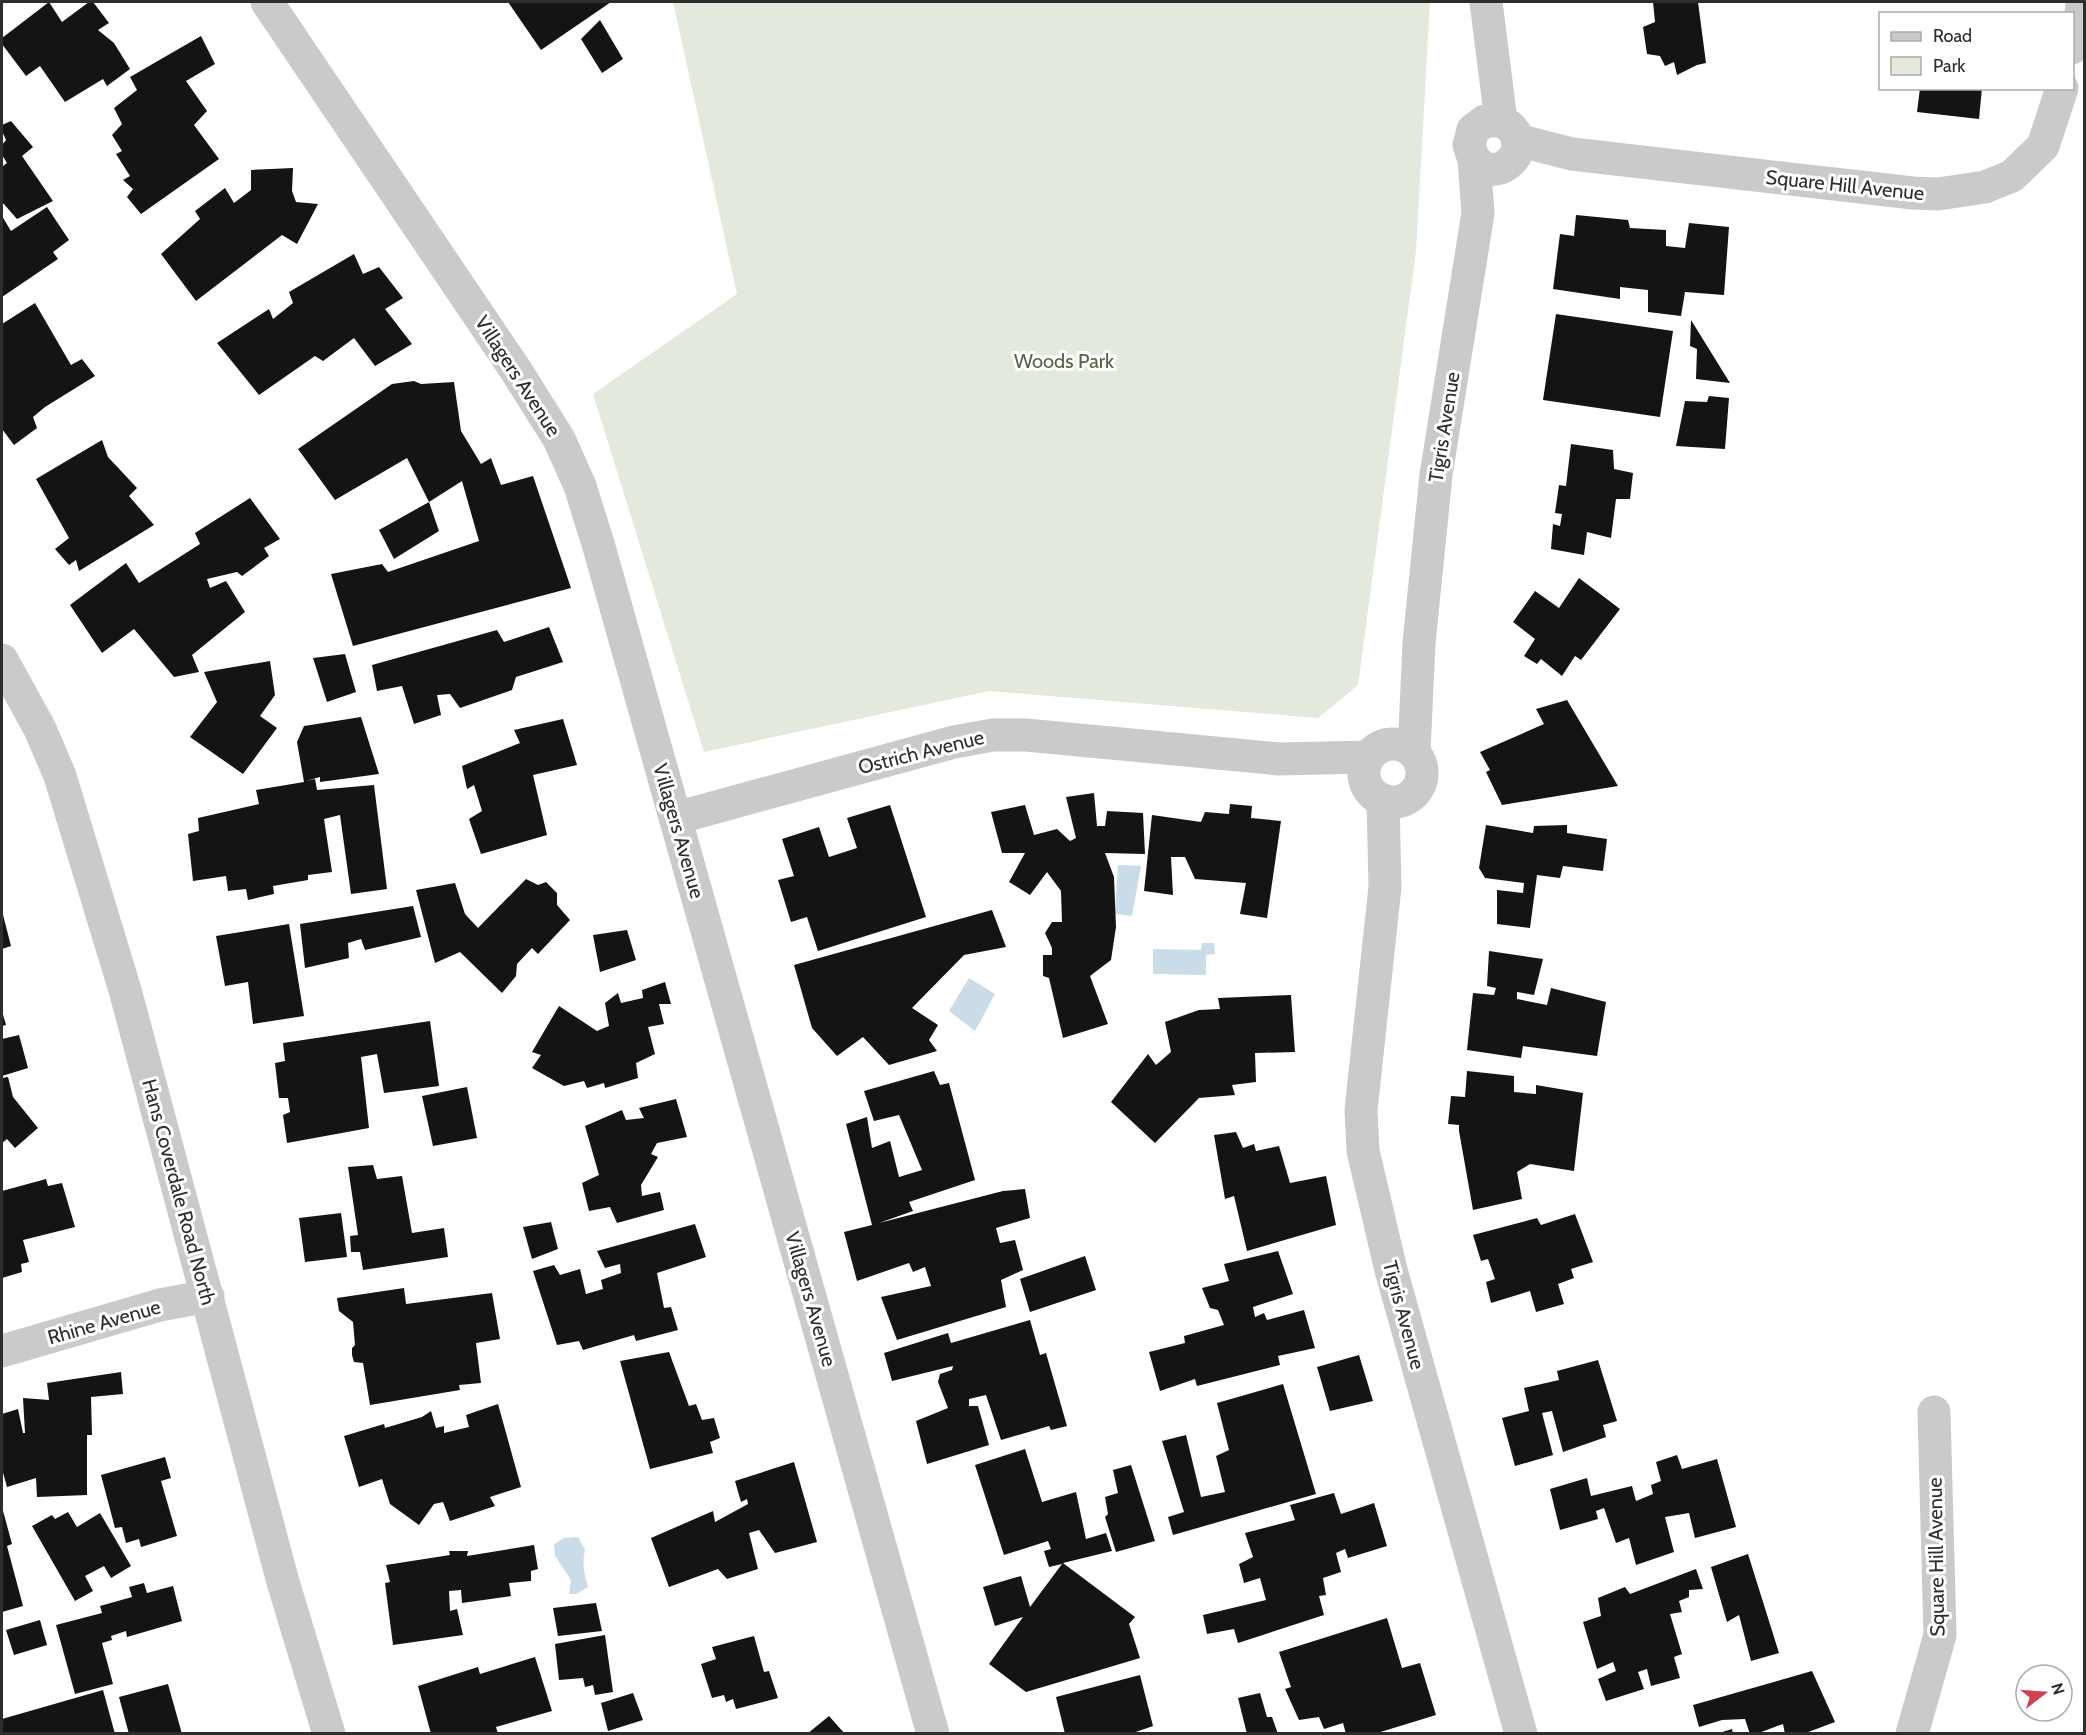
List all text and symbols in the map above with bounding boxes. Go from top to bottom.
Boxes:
legend [1879,12,2074,90]
text: Road [1933,25,1972,47]
text: Park [1933,55,1966,77]
street label: Square Hill Avenue [1765,165,1925,205]
street label: Villagers Avenue [470,311,566,441]
park label: Woods Park [1014,349,1114,373]
street label: Tigris Avenue [1423,370,1465,484]
street label: Ostrich Avenue [856,725,986,779]
street label: Villagers Avenue [648,761,710,901]
street label: Hans Coverdale Road North [137,1076,221,1308]
street label: Villagers Avenue [780,1229,842,1369]
street label: Tigris Avenue [1378,1258,1430,1372]
street label: Rhine Avenue [45,1294,163,1350]
street label: Square Hill Avenue [1923,1477,1949,1637]
north arrow [2014,1663,2074,1723]
text: N [2047,1681,2069,1697]

